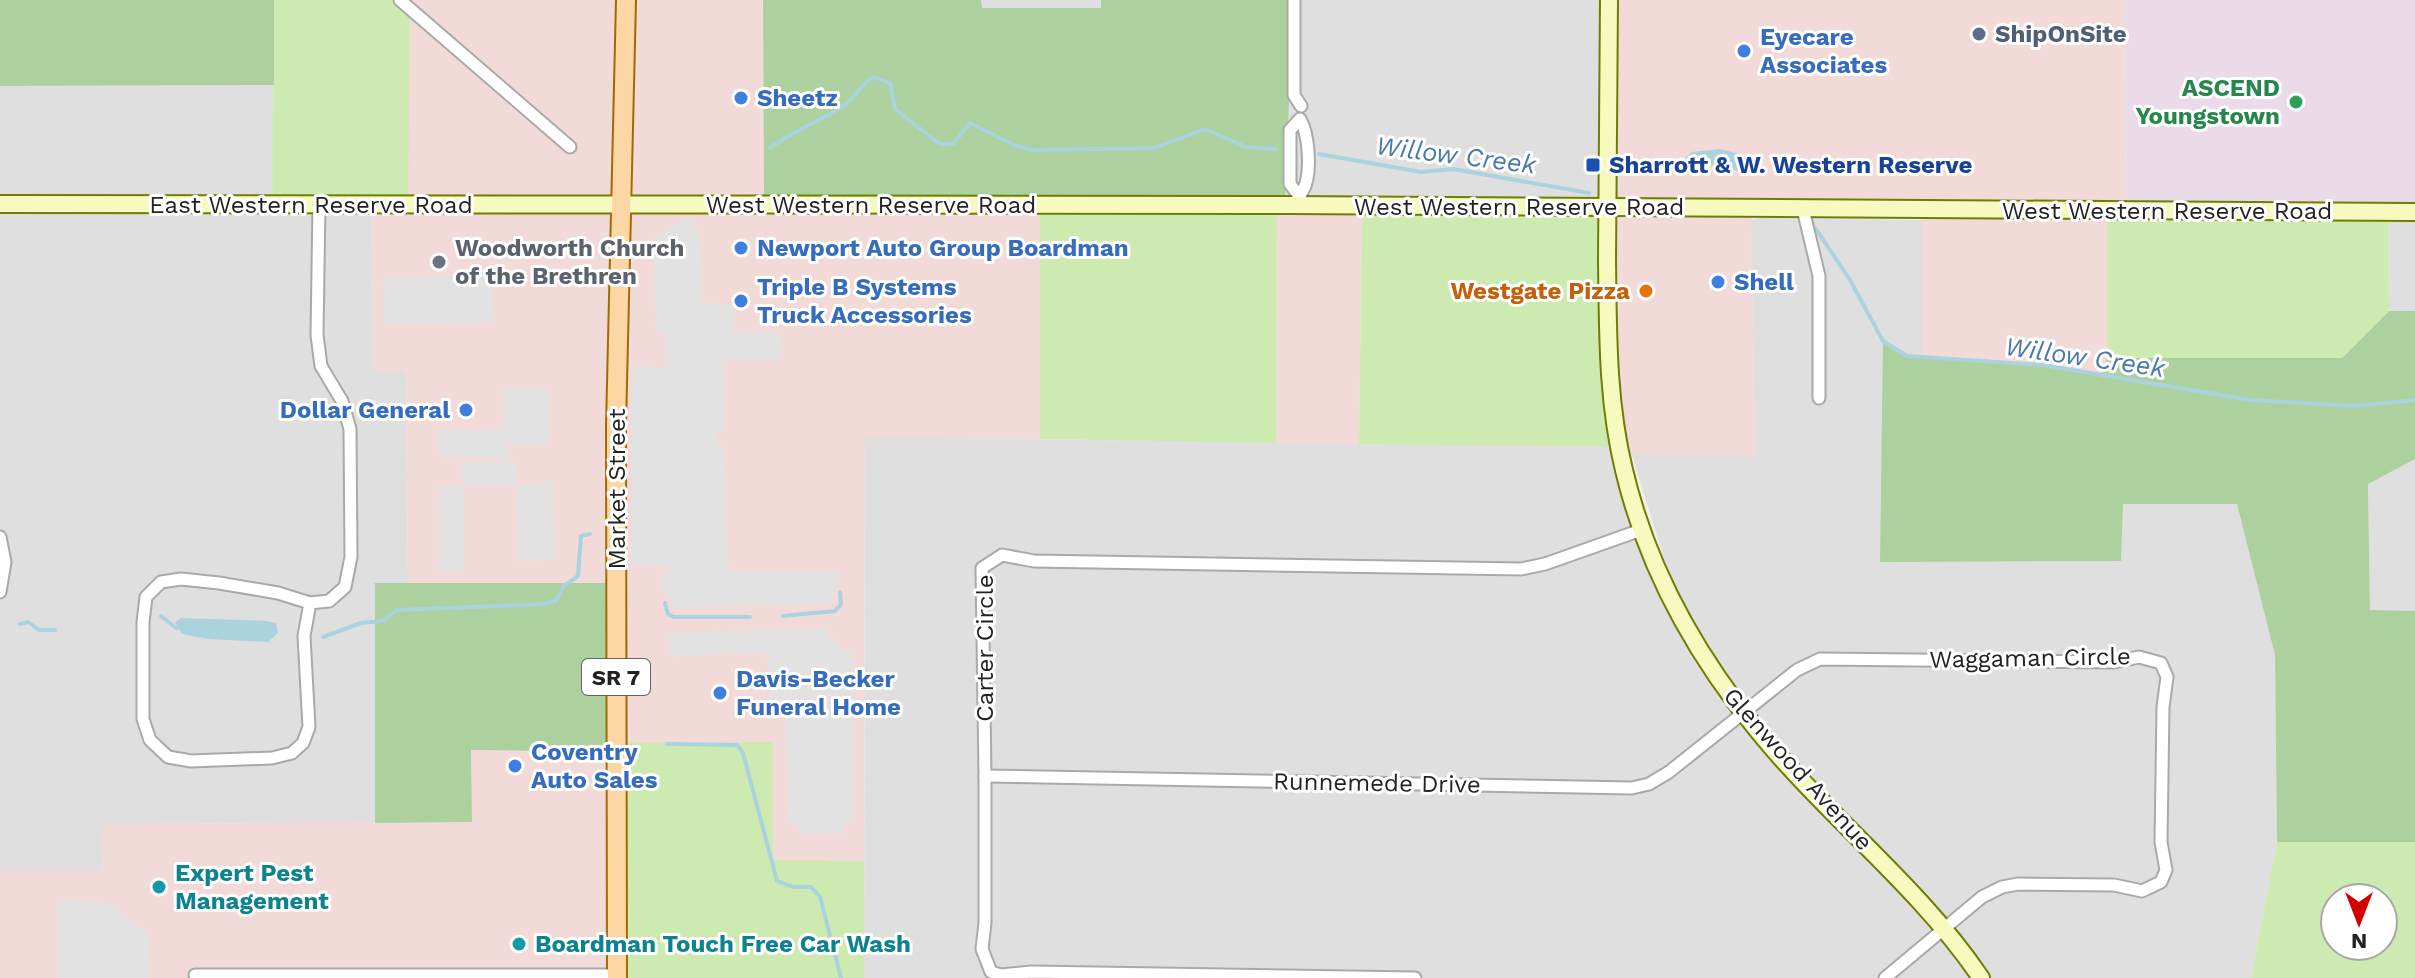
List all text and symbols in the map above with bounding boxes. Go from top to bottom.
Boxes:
place label: ShipOnSite [1995,20,2127,48]
place label: Eyecare Associates [1760,23,1887,79]
marker: ShipOnSite [1970,25,1988,43]
marker: Eyecare Associates [1735,42,1753,60]
place label: ASCEND Youngstown [2135,74,2280,130]
place label: Sheetz [757,84,838,112]
marker: Sheetz [732,89,750,107]
marker: ASCEND Youngstown [2287,93,2305,111]
water label: Willow Creek [1374,130,1539,180]
place label: Sharrott & W. Western Reserve [1609,151,1972,179]
marker: Sharrott & W. Western Reserve [1584,156,1602,174]
street label: East Western Reserve Road [149,191,473,219]
street label: West Western Reserve Road [706,191,1036,219]
street label: West Western Reserve Road [1354,193,1684,221]
street label: West Western Reserve Road [2002,197,2332,225]
place label: Woodworth Church of the Brethren [455,234,684,290]
place label: Newport Auto Group Boardman [757,234,1129,262]
marker: Newport Auto Group Boardman [732,239,750,257]
marker: Woodworth Church of the Brethren [430,253,448,271]
place label: Shell [1734,268,1794,296]
place label: Triple B Systems Truck Accessories [757,273,972,329]
marker: Shell [1709,273,1727,291]
place label: Westgate Pizza [1450,277,1630,305]
marker: Westgate Pizza [1637,282,1655,300]
marker: Triple B Systems Truck Accessories [732,292,750,310]
water label: Willow Creek [2003,331,2168,383]
place label: Dollar General [280,396,450,424]
marker: Dollar General [457,401,475,419]
street label: Market Street [603,409,631,569]
street label: Carter Circle [971,574,999,722]
street label: Waggaman Circle [1929,642,2131,674]
road number: SR 7 [582,659,650,695]
place label: Davis-Becker Funeral Home [736,665,901,721]
street label: Glenwood Avenue [1718,682,1878,856]
marker: Davis-Becker Funeral Home [711,684,729,702]
place label: Coventry Auto Sales [531,738,658,794]
marker: Coventry Auto Sales [506,757,524,775]
street label: Runnemede Drive [1273,767,1481,799]
place label: Expert Pest Management [175,859,329,915]
marker: Expert Pest Management [150,878,168,896]
north arrow [2319,882,2399,962]
text: N [2351,929,2367,954]
place label: Boardman Touch Free Car Wash [535,930,911,958]
marker: Boardman Touch Free Car Wash [510,935,528,953]

